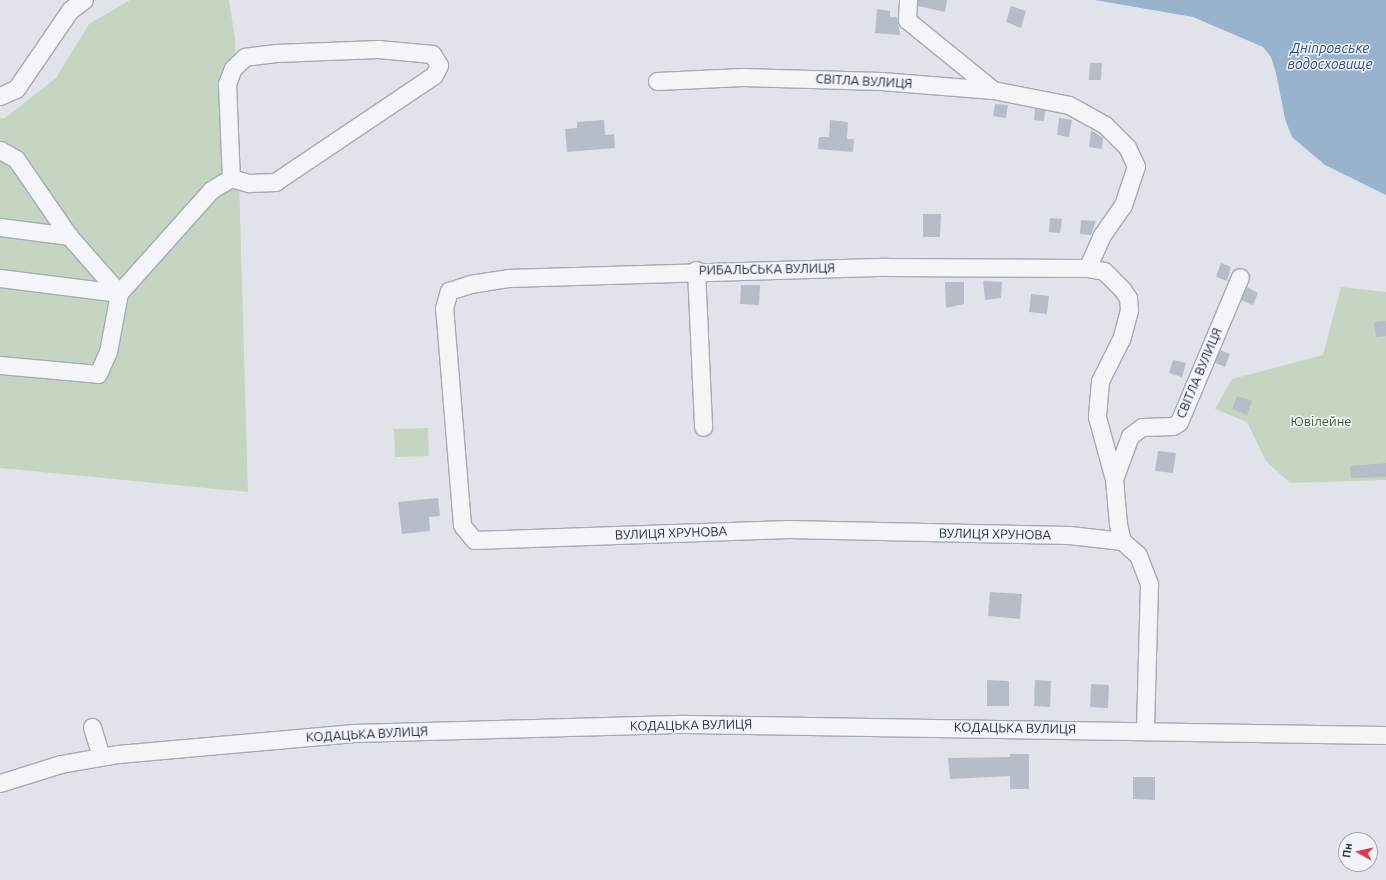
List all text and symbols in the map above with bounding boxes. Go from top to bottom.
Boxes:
water label: Дніпровське водосховище [1288,40,1372,72]
street label: СВІТЛА ВУЛИЦЯ [815,71,913,91]
street label: РИБАЛЬСЬКА ВУЛИЦЯ [699,260,835,278]
street label: СВІТЛА ВУЛИЦЯ [1173,325,1225,421]
park label: Ювілейне [1291,413,1351,429]
street label: ВУЛИЦЯ ХРУНОВА [615,523,727,543]
street label: ВУЛИЦЯ ХРУНОВА [939,525,1051,543]
street label: КОДАЦЬКА ВУЛИЦЯ [630,716,752,734]
street label: КОДАЦЬКА ВУЛИЦЯ [954,719,1076,737]
street label: КОДАЦЬКА ВУЛИЦЯ [305,723,429,745]
north arrow [1338,832,1378,872]
text: Пн [1340,843,1354,858]

